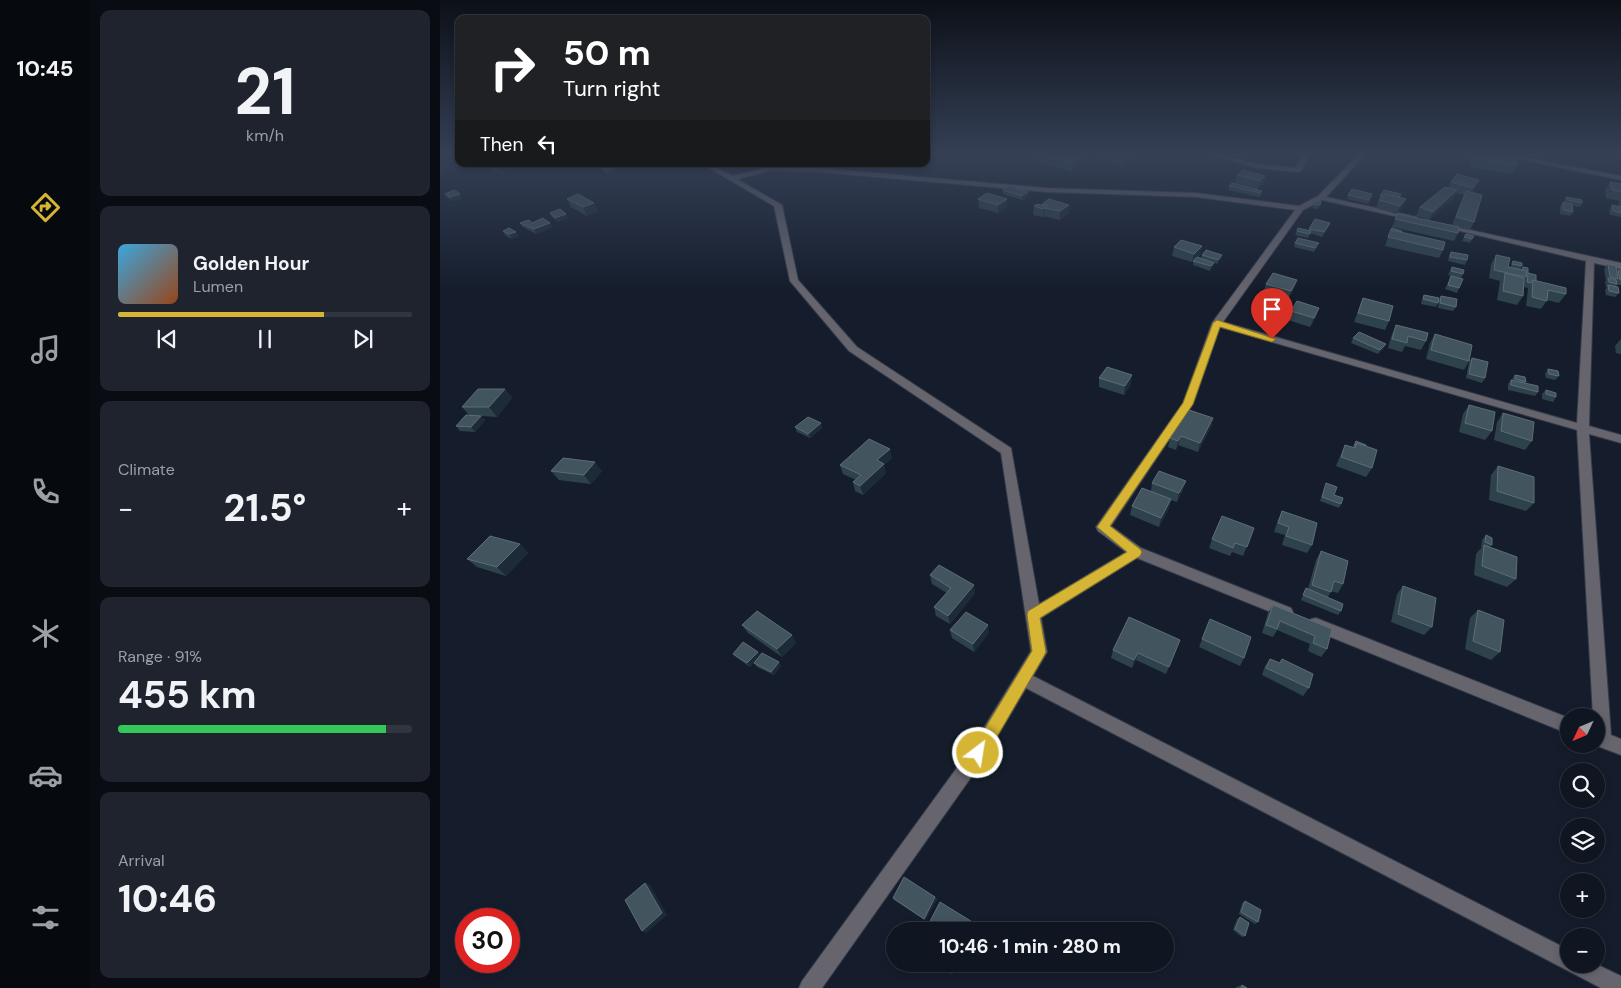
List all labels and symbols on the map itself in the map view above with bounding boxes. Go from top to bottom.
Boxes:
pin [1251,288,1293,339]
north arrow [1560,708,1605,752]
position arrow [951,726,1003,778]
speed limit sign: 30 [455,908,520,973]

